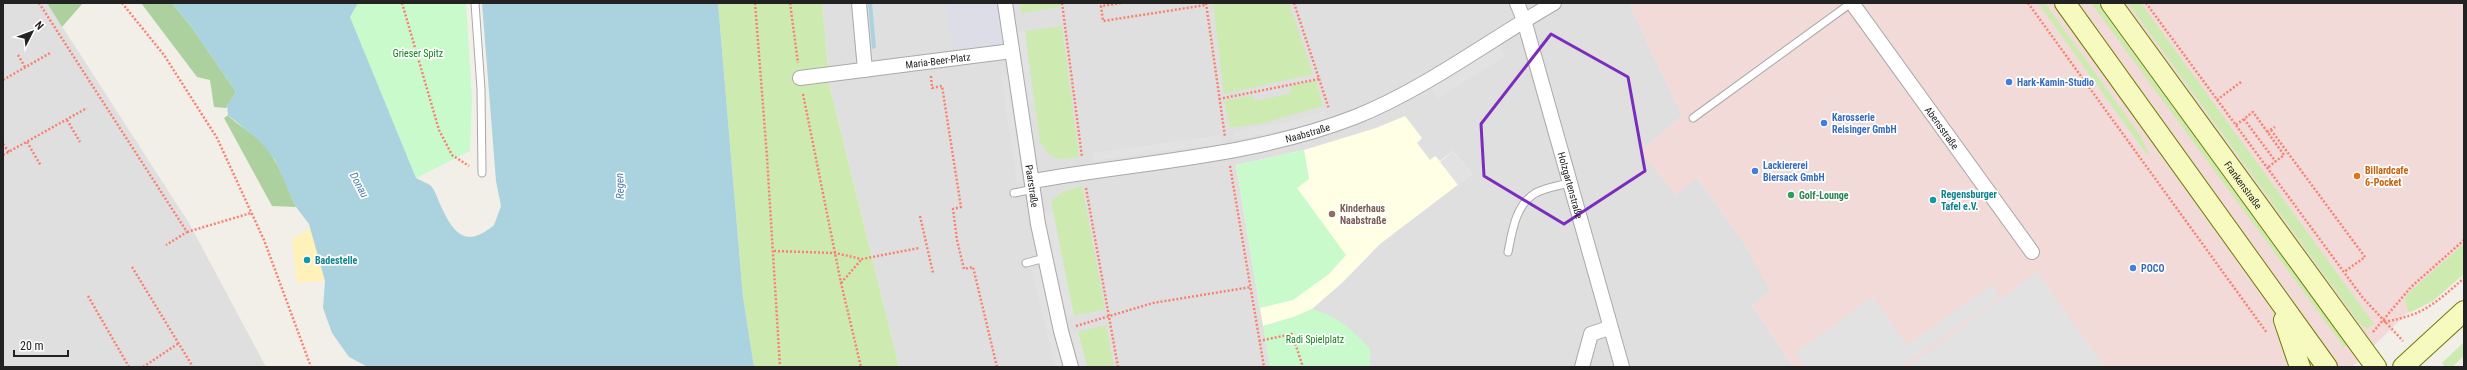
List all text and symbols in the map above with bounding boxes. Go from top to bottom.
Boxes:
north arrow [12,12,52,52]
text: N [32,19,46,33]
park label: Grieser Spitz [393,48,443,59]
street label: Maria-Beer-Platz [905,51,971,70]
marker: Hark-Kamin-Studio [2004,77,2014,87]
place label: Hark-Kamin-Studio [2017,77,2094,88]
street label: Abensstraße [1923,104,1961,152]
place label: Karosserie Reisinger GmbH [1832,112,1897,135]
marker: Karosserie Reisinger GmbH [1819,118,1829,128]
street label: Naabstraße [1284,121,1332,144]
street label: Holzgartenstraße [1556,151,1585,220]
street label: Frankenstraße [2222,159,2265,211]
place label: Lackiererei Biersack GmbH [1763,160,1825,183]
street label: Paarstraße [1024,164,1041,208]
place label: Billardcafe 6-Pocket [2365,165,2409,188]
marker: Lackiererei Biersack GmbH [1750,166,1760,176]
water label: Donau [347,170,371,200]
marker: Billardcafe 6-Pocket [2352,171,2362,181]
water label: Regen [613,173,627,199]
place label: Regensburger Tafel e.V. [1941,189,1998,212]
marker: Golf-Lounge [1786,190,1796,200]
place label: Golf-Lounge [1799,190,1849,201]
marker: Regensburger Tafel e.V. [1928,195,1938,205]
place label: Kinderhaus Naabstraße [1340,203,1387,226]
marker: Kinderhaus Naabstraße [1327,209,1337,219]
marker: Badestelle [302,255,312,265]
place label: Badestelle [315,255,357,266]
marker: POCO [2128,263,2138,273]
place label: POCO [2141,263,2164,274]
scale bar [14,332,68,358]
park label: Radi Spielplatz [1286,334,1344,345]
text: 20 m [20,339,44,353]

